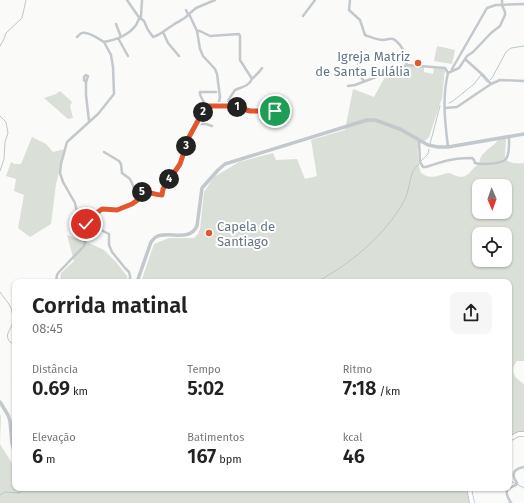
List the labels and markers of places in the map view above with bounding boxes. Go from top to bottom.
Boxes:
place label: Igreja Matriz de Santa Eulália [315,49,410,79]
marker: Igreja Matriz de Santa Eulália [413,58,423,68]
pin [258,94,292,128]
pin: 1 [227,97,247,117]
pin: 2 [193,102,213,122]
pin: 3 [176,136,196,156]
pin: 4 [159,169,179,189]
pin: 5 [132,182,152,202]
pin [69,207,103,241]
place label: Capela de Santiago [217,219,275,249]
marker: Capela de Santiago [204,228,214,238]

